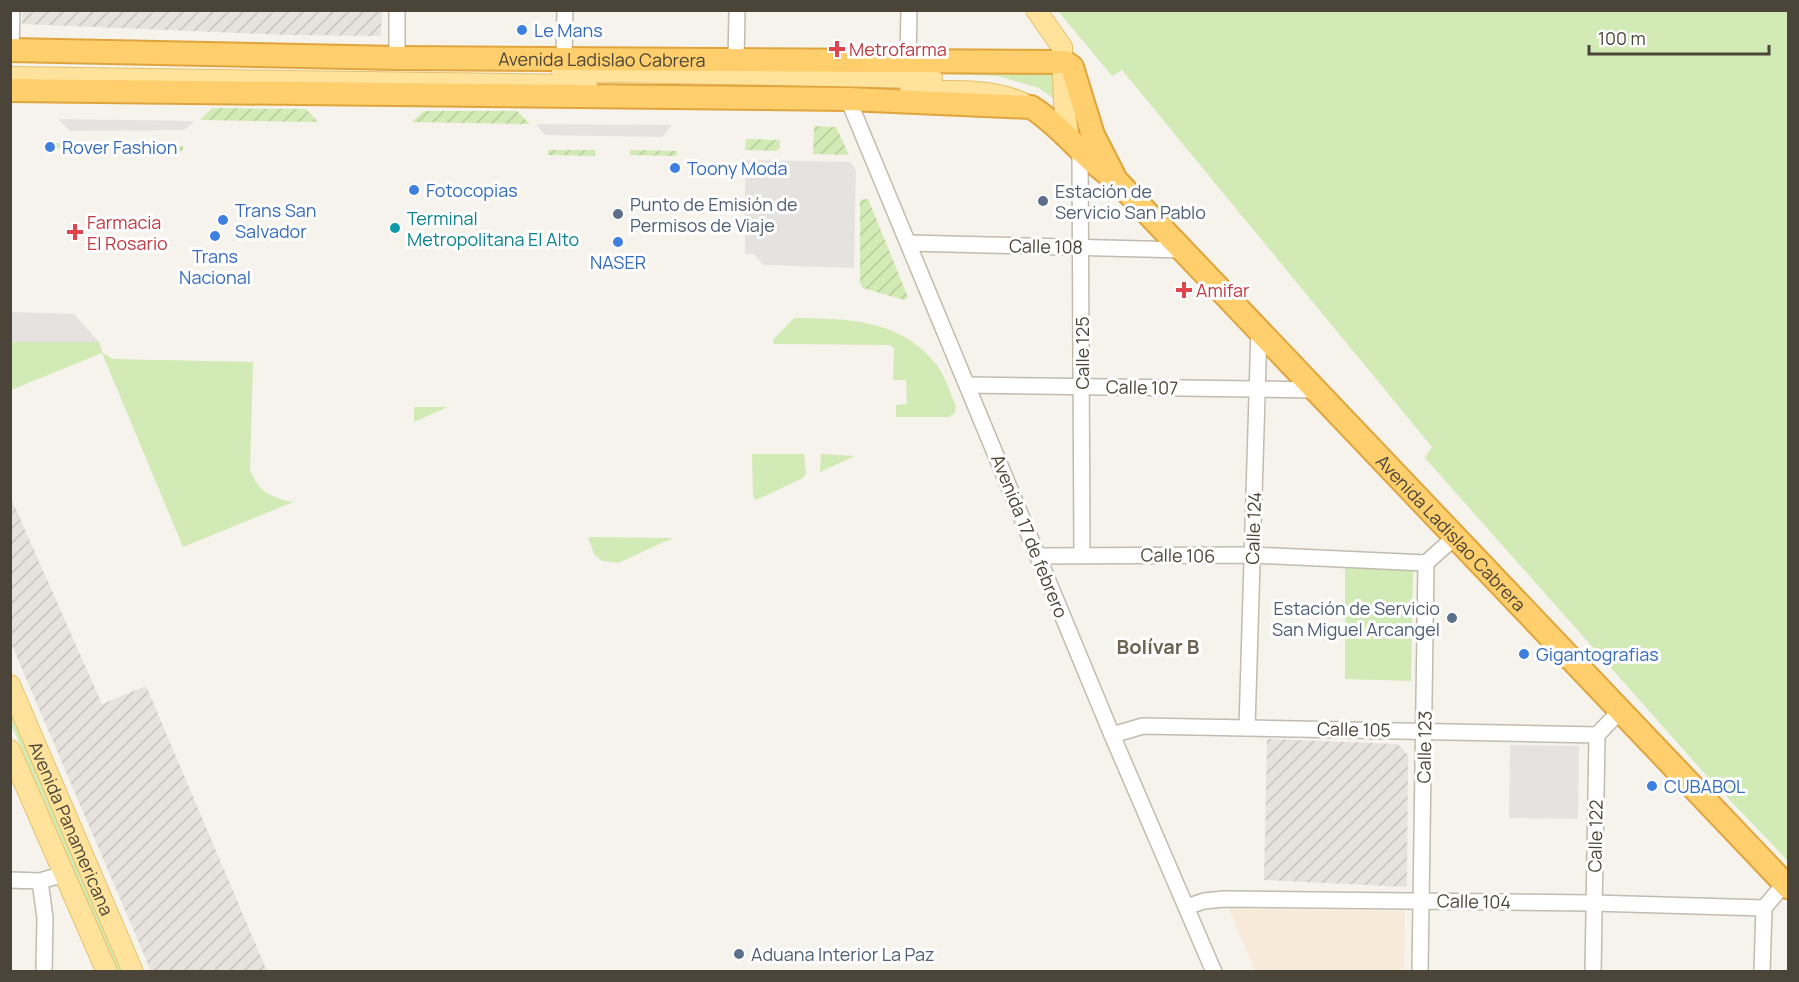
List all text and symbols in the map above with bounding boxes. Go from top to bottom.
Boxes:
place label: Le Mans [534,18,603,42]
scale bar [1589,18,1769,56]
marker: Le Mans [515,23,529,37]
text: 100 m [1598,26,1646,50]
place label: Metrofarma [849,37,947,61]
marker: Metrofarma [830,42,844,56]
street label: Avenida Ladislao Cabrera [498,47,706,72]
place label: Rover Fashion [62,135,177,159]
marker: Rover Fashion [43,140,57,154]
place label: Toony Moda [687,156,787,180]
marker: Toony Moda [668,161,682,175]
place label: Fotocopias [426,178,518,202]
place label: Estación de Servicio San Pablo [1055,179,1206,224]
marker: Fotocopias [407,183,421,197]
place label: Punto de Emisión de Permisos de Viaje [630,192,798,237]
marker: Estación de Servicio San Pablo [1036,194,1050,208]
place label: Trans San Salvador [235,198,317,243]
place label: Terminal Metropolitana El Alto [407,206,579,251]
marker: Punto de Emisión de Permisos de Viaje [611,207,625,221]
place label: Farmacia El Rosario [87,210,168,255]
marker: Trans San Salvador [216,213,230,227]
marker: Terminal Metropolitana El Alto [388,221,402,235]
marker: Farmacia El Rosario [68,225,82,239]
marker: Trans Nacional [208,229,222,243]
street label: Calle 108 [1009,233,1083,259]
marker: NASER [611,235,625,249]
place label: Trans Nacional [179,244,251,289]
place label: NASER [590,250,646,274]
place label: Amifar [1196,278,1250,302]
marker: Amifar [1177,283,1191,297]
street label: Calle 125 [1070,316,1094,390]
street label: Calle 107 [1106,374,1178,400]
street label: Avenida Ladislao Cabrera [1371,449,1531,616]
street label: Avenida 17 de febrero [986,451,1074,621]
street label: Calle 124 [1240,491,1266,565]
street label: Calle 106 [1141,542,1215,568]
place label: Estación de Servicio San Miguel Arcangel [1272,596,1440,641]
marker: Estación de Servicio San Miguel Arcangel [1445,611,1459,625]
district label: Bolívar B [1117,633,1200,660]
place label: Gigantografias [1536,642,1659,666]
marker: Gigantografias [1517,647,1531,661]
street label: Calle 123 [1411,710,1437,784]
street label: Calle 105 [1317,716,1391,742]
street label: Avenida Panamericana [24,738,119,919]
place label: CUBABOL [1664,774,1745,798]
marker: CUBABOL [1645,779,1659,793]
street label: Calle 122 [1582,799,1608,873]
street label: Calle 104 [1437,888,1511,914]
place label: Aduana Interior La Paz [751,942,935,966]
marker: Aduana Interior La Paz [732,947,746,961]

